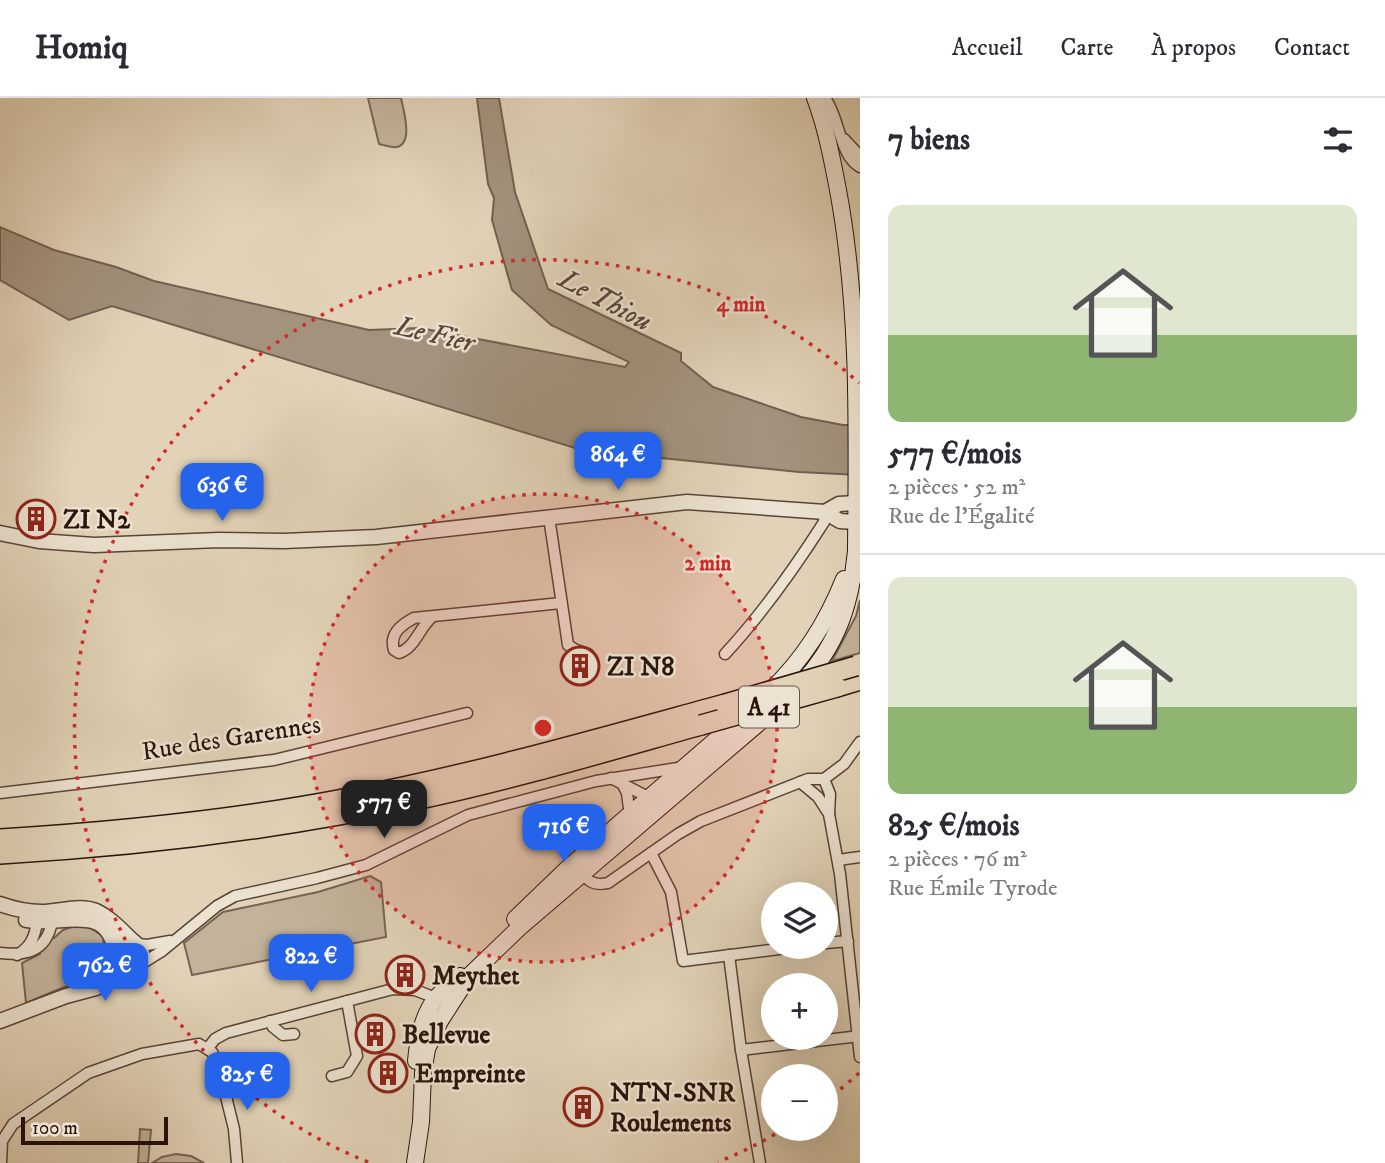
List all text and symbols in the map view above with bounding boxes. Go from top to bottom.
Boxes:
text: Homiq [35,28,128,69]
text: Accueil [952,33,1023,63]
text: Carte [1061,33,1113,63]
text: À propos [1151,33,1236,63]
text: Contact [1274,33,1350,63]
icon: filters [1319,121,1357,159]
text: 7 biens [888,122,970,159]
icon: home [1060,250,1186,376]
water label: Le Thiou [551,260,658,339]
text: 4 min [717,292,766,318]
water label: Le Fier [390,308,480,361]
pin: 864 € [569,432,667,492]
text: 577 €/mois [888,436,1021,473]
text: 864 € [590,440,646,469]
pin: 636 € [173,464,271,523]
text: 636 € [197,471,247,500]
text: 2 pièces · 52 m² [888,473,1025,502]
building icon: ZI N2 [15,498,57,540]
text: Rue de l'Égalité [888,502,1034,531]
place label: ZI N2 [63,504,131,537]
text: 2 min [685,551,733,577]
icon: home [1060,622,1186,748]
building icon: ZI N8 [559,645,601,687]
place label: ZI N8 [607,651,674,684]
road number: A 41 [739,686,799,728]
street label: Rue des Garennes [140,708,323,769]
centre of rings [531,716,555,740]
pin: 577 € [335,780,433,840]
text: 577 € [357,788,411,817]
pin: 716 € [515,804,613,864]
text: 825 €/mois [888,808,1019,845]
text: 716 € [539,812,589,841]
text: 2 pièces · 76 m² [888,845,1027,874]
text: Rue Émile Tyrode [888,874,1058,903]
map controls [761,882,838,1141]
button: layers [761,882,838,959]
pin: 822 € [262,934,360,994]
text: 822 € [285,942,337,971]
pin: 762 € [56,944,154,1003]
text: 762 € [78,951,132,980]
building icon: Meythet [384,954,426,996]
place label: Meythet [432,960,520,993]
button: + [761,973,838,1050]
building icon: Bellevue [354,1013,396,1055]
place label: Bellevue [402,1019,491,1052]
pin: 825 € [198,1052,296,1112]
building icon: Empreinte [367,1052,409,1094]
place label: Empreinte [415,1058,526,1091]
text: 825 € [221,1060,273,1089]
button: − [761,1064,838,1141]
place label: NTN-SNR Roulements [610,1077,736,1140]
building icon: NTN-SNR Roulements [562,1086,604,1128]
scale bar [21,1114,168,1146]
text: 100 m [32,1117,78,1140]

